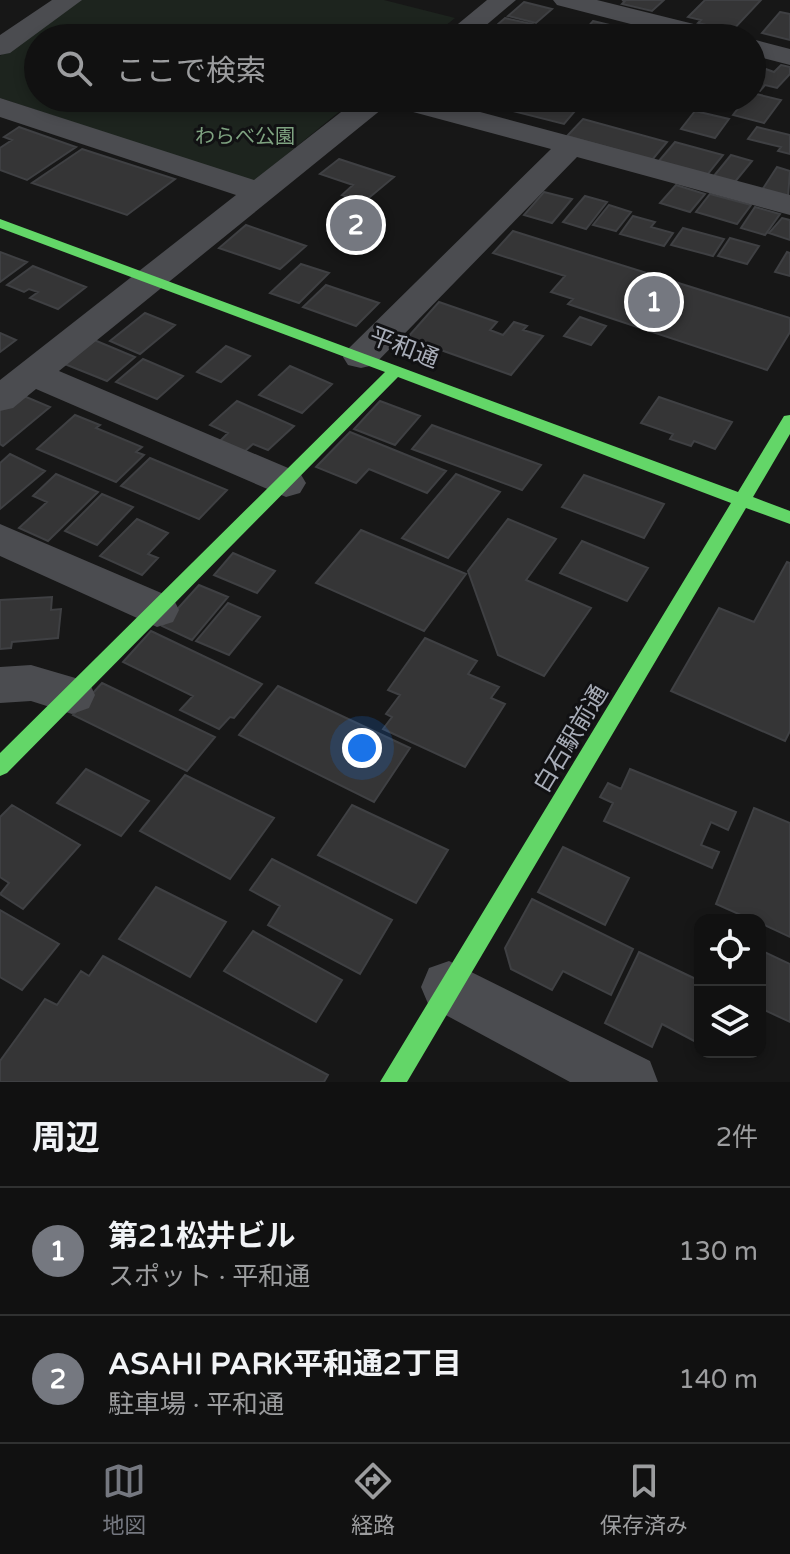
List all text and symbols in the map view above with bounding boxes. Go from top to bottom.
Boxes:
search box [24,24,766,112]
icon: search [52,46,96,90]
text: ここで検索 [116,53,266,90]
park label: わらべ公園 [195,125,295,149]
pin: 2 [330,195,382,255]
pin: 1 [628,272,680,332]
street label: 平和通 [365,322,443,374]
street label: 白石駅前通 [528,680,614,798]
your location [342,728,382,768]
map controls [694,914,766,1058]
button: locate [694,914,766,986]
button: layers [694,986,766,1058]
text: 周辺 [32,1118,100,1159]
text: 2件 [716,1122,758,1153]
text: 第21松井ビル [108,1218,296,1255]
text: 1 [50,1236,66,1267]
text: 130 m [678,1236,758,1267]
text: スポット · 平和通 [108,1261,310,1292]
text: ASAHI PARK平和通2丁目 [108,1346,462,1383]
text: 2 [50,1364,66,1395]
text: 140 m [678,1364,758,1395]
text: 駐車場 · 平和通 [108,1389,284,1420]
tab: 地図 [102,1459,146,1539]
tab: 経路 [351,1459,395,1539]
tab: 保存済み [600,1459,688,1539]

